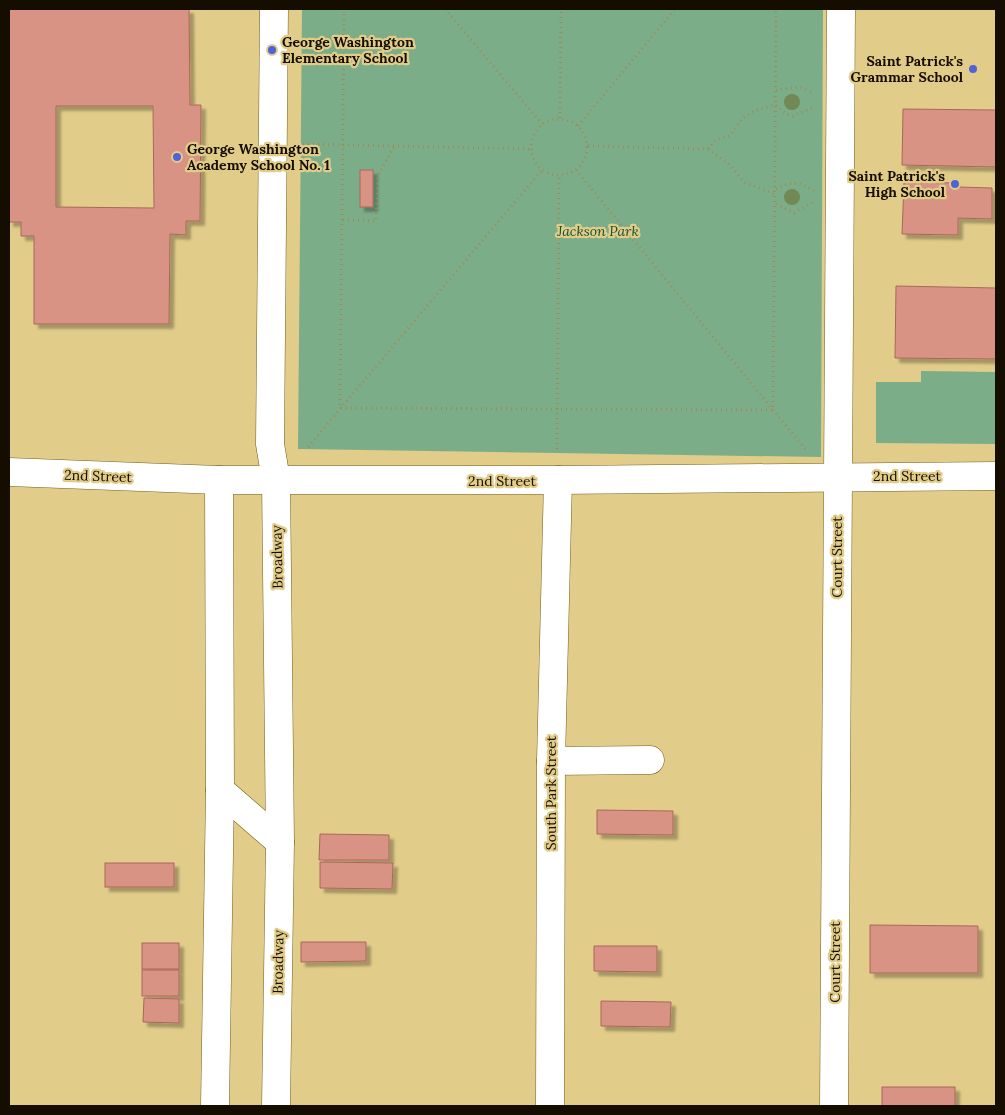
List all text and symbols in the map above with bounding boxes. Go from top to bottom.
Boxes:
place label: George Washington Elementary School [282,33,414,67]
marker: George Washington Elementary School [266,44,278,56]
place label: Saint Patrick's Grammar School [851,52,964,86]
marker: Saint Patrick's Grammar School [967,63,979,75]
place label: George Washington Academy School No. 1 [187,140,330,174]
marker: George Washington Academy School No. 1 [171,151,183,163]
place label: Saint Patrick's High School [848,167,946,201]
marker: Saint Patrick's High School [949,178,961,190]
park label: Jackson Park [556,222,639,240]
street label: 2nd Street [64,466,133,486]
street label: 2nd Street [873,467,941,485]
street label: 2nd Street [468,472,536,490]
street label: Court Street [828,516,846,598]
street label: Broadway [267,524,287,589]
street label: South Park Street [542,735,560,850]
street label: Court Street [826,921,844,1003]
street label: Broadway [268,929,288,994]

